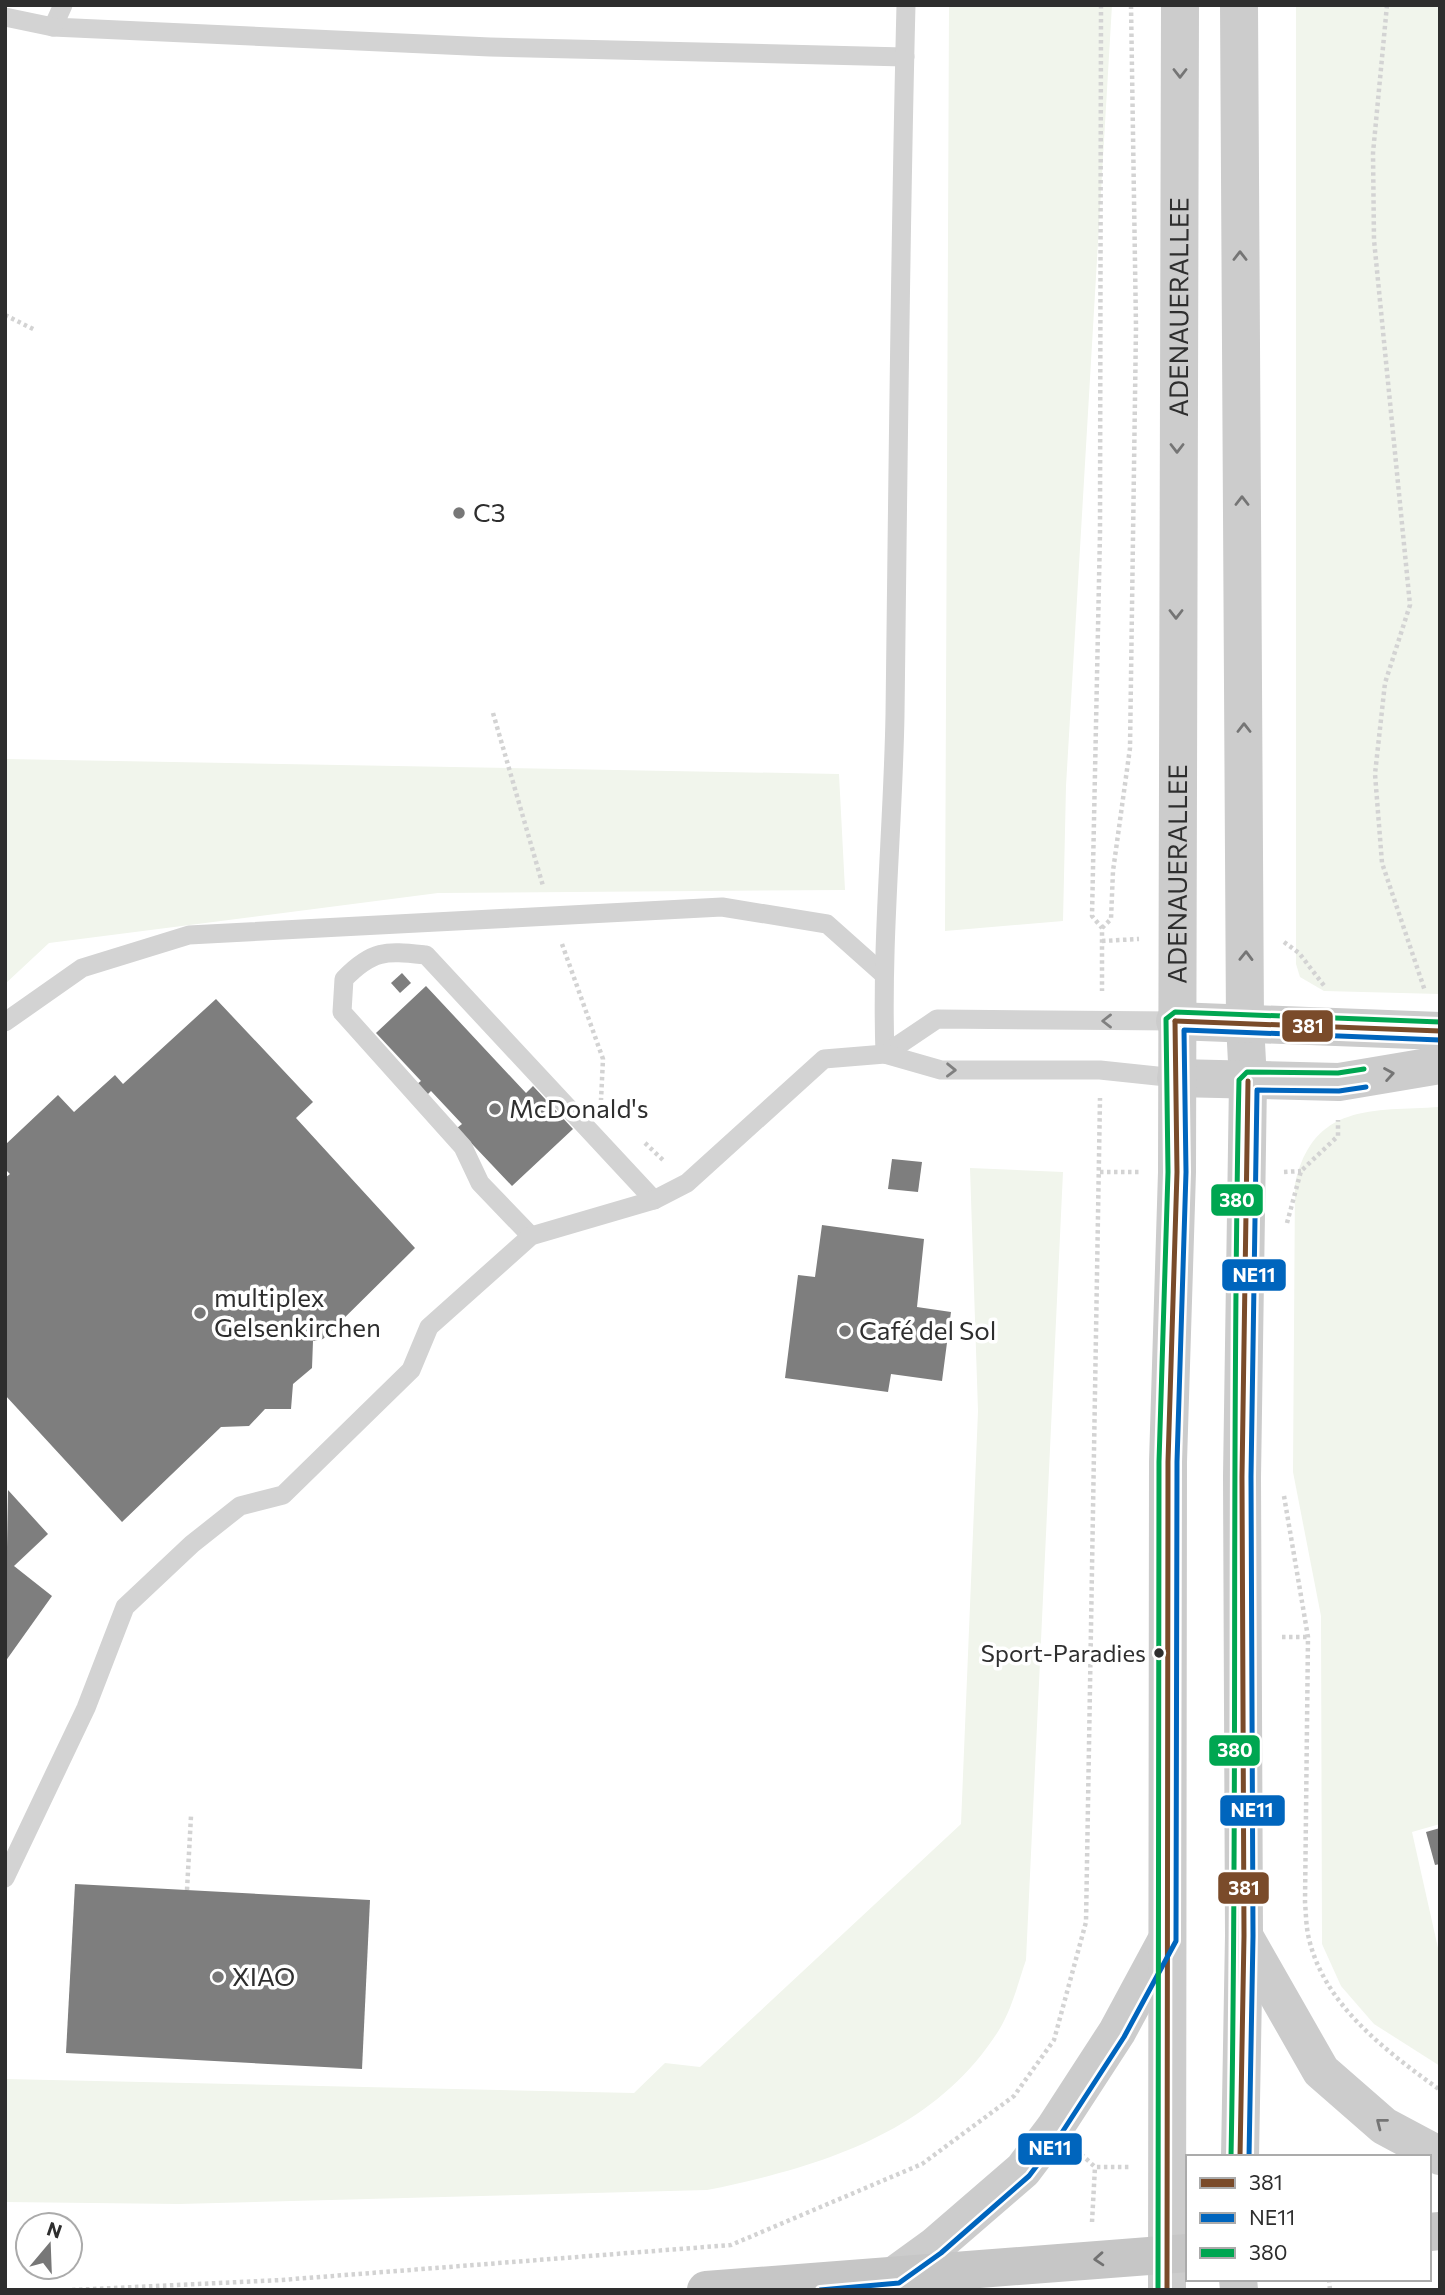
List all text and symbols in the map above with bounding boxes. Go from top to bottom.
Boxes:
one-way arrow [1172,69,1188,79]
street label: ADENAUERALLEE [1162,197,1194,417]
one-way arrow [1232,250,1248,261]
one-way arrow [1169,443,1185,454]
one-way arrow [1234,495,1250,505]
place label: C3 [473,496,506,527]
marker: C3 [451,505,467,521]
one-way arrow [1169,608,1184,619]
one-way arrow [1236,722,1252,733]
street label: ADENAUERALLEE [1160,764,1192,984]
one-way arrow [1238,950,1254,960]
line badge: 381 [1281,1009,1334,1043]
one-way arrow [1101,1014,1112,1029]
text: 381 [1292,1014,1324,1037]
one-way arrow [946,1062,957,1078]
one-way arrow [1383,1067,1395,1082]
place label: McDonald's [509,1092,649,1123]
marker: McDonald's [487,1101,503,1117]
line badge: 380 [1210,1183,1264,1217]
text: 380 [1219,1188,1255,1211]
line badge: NE11 [1221,1258,1287,1292]
text: NE11 [1233,1263,1275,1286]
place label: multiplex Gelsenkirchen [214,1281,381,1342]
marker: multiplex Gelsenkirchen [192,1305,208,1321]
place label: Café del Sol [859,1314,996,1345]
marker: Café del Sol [837,1323,853,1339]
place label: Sport-Paradies [981,1638,1146,1667]
marker: Sport-Paradies [1152,1646,1166,1660]
line badge: 380 [1208,1734,1261,1767]
text: 380 [1217,1738,1253,1761]
line badge: NE11 [1219,1794,1286,1827]
text: NE11 [1231,1798,1273,1821]
line badge: 381 [1217,1871,1270,1905]
text: 381 [1228,1876,1260,1899]
place label: XIAO [232,1960,295,1991]
marker: XIAO [210,1969,226,1985]
one-way arrow [1376,2118,1388,2131]
line badge: NE11 [1017,2132,1083,2166]
text: NE11 [1029,2136,1071,2159]
legend [1186,2155,1431,2281]
text: 381 [1249,2169,1283,2194]
text: NE11 [1249,2204,1295,2229]
north arrow [14,2211,84,2281]
text: N [44,2216,65,2243]
text: 380 [1249,2239,1287,2264]
one-way arrow [1093,2252,1104,2267]

